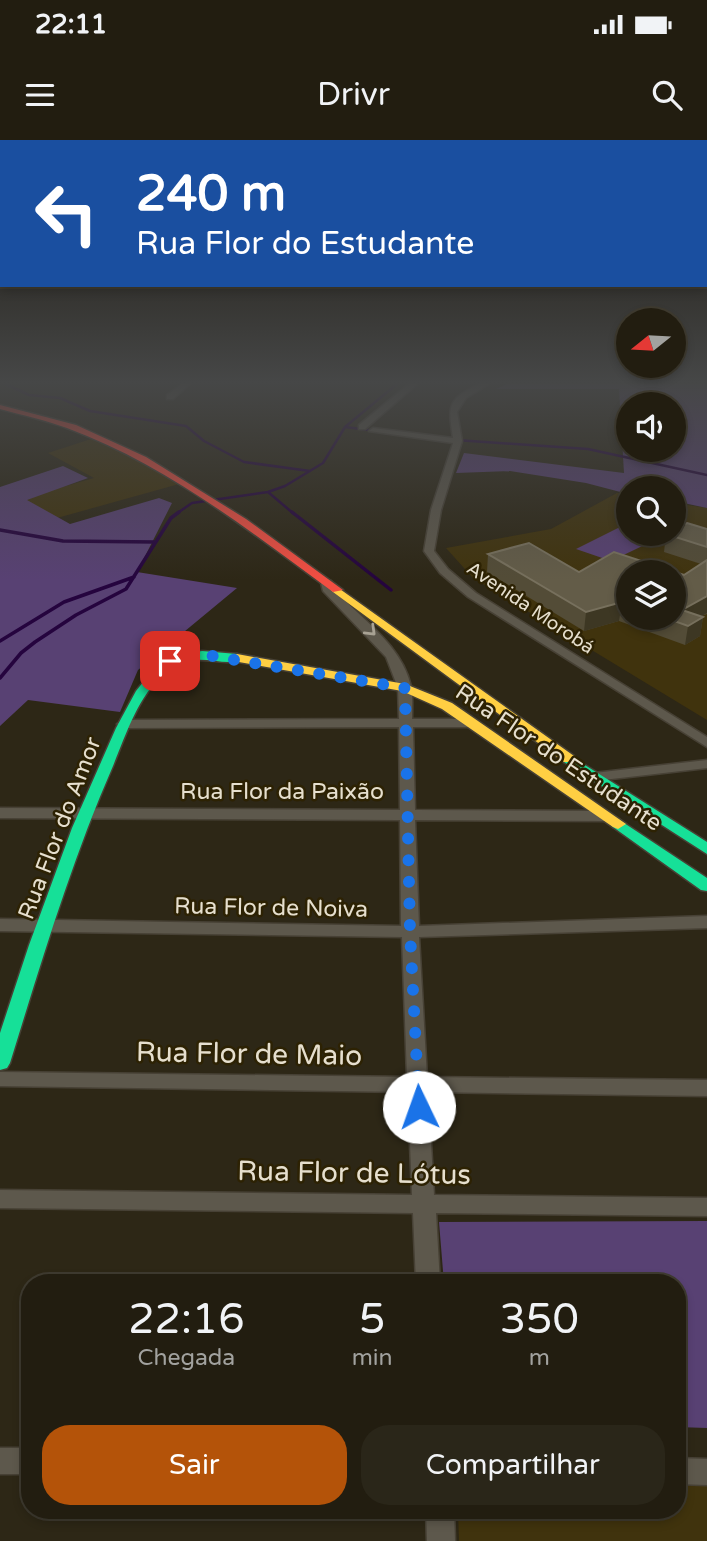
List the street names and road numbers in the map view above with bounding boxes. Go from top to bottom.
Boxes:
street label: Avenida Morobá [463,557,598,659]
street label: Rua Flor do Estudante [450,678,667,837]
street label: Rua Flor do Amor [12,733,108,923]
street label: Rua Flor da Paixão [180,778,384,806]
street label: Rua Flor de Noiva [174,892,368,924]
street label: Rua Flor de Maio [135,1035,362,1073]
street label: Rua Flor de Lótus [237,1154,471,1192]

